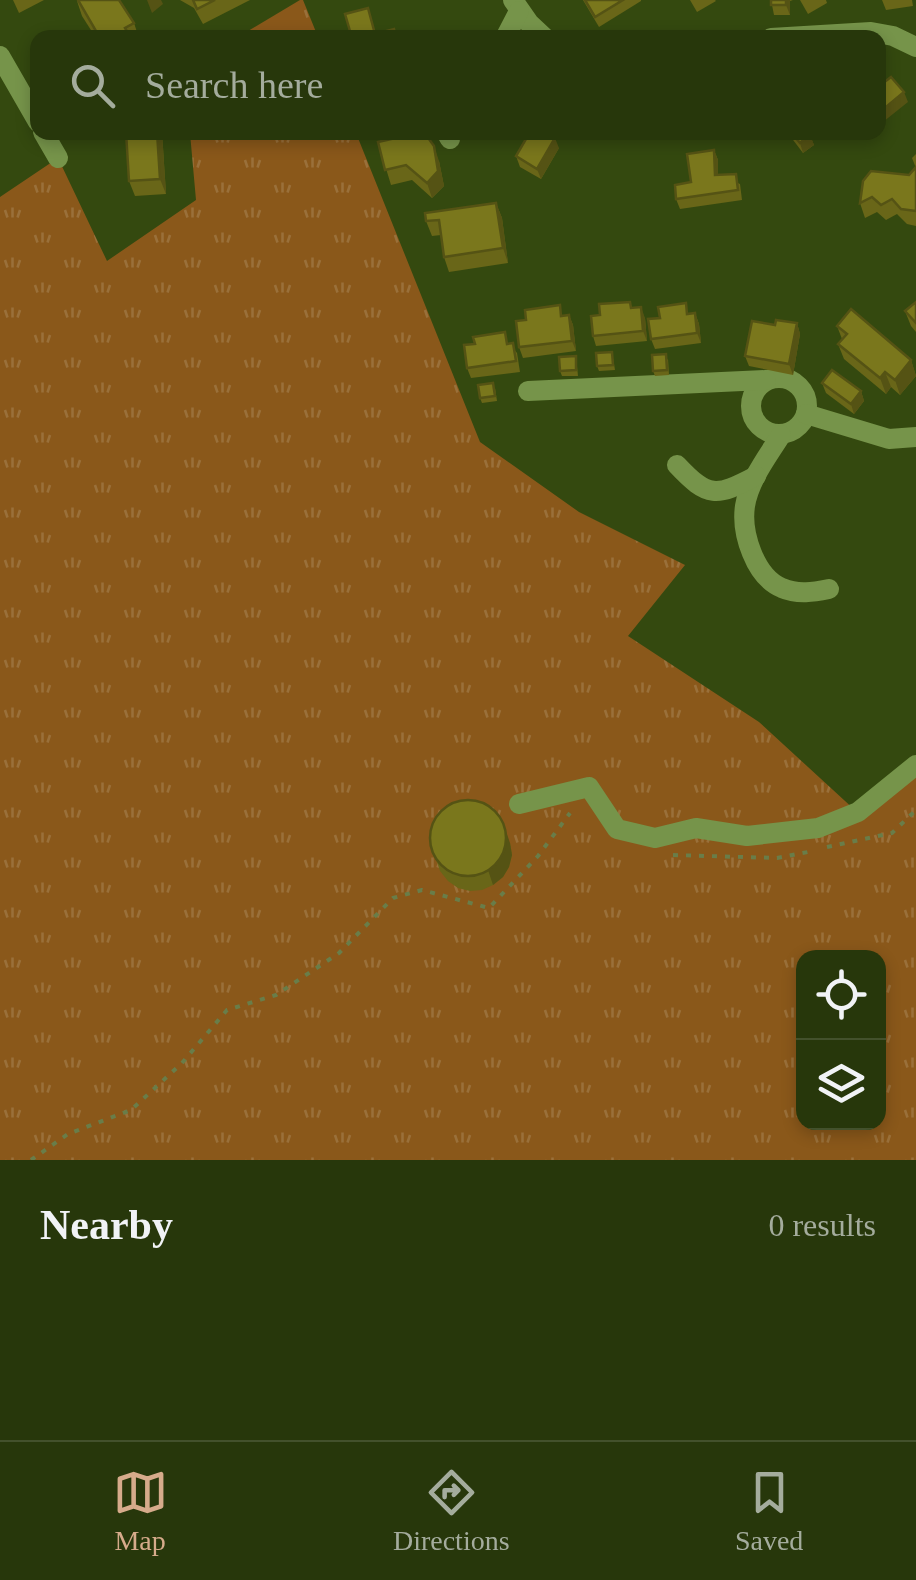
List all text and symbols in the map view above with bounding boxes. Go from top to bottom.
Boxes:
search box [30,30,886,140]
icon: search [65,58,120,113]
text: Search here [145,64,323,106]
map controls [796,950,886,1130]
button: locate [796,950,886,1040]
button: layers [796,1040,886,1130]
text: Nearby [40,1202,173,1248]
text: 0 results [768,1207,876,1243]
tab: Map [113,1465,168,1557]
tab: Directions [393,1465,510,1557]
tab: Saved [735,1465,803,1557]

